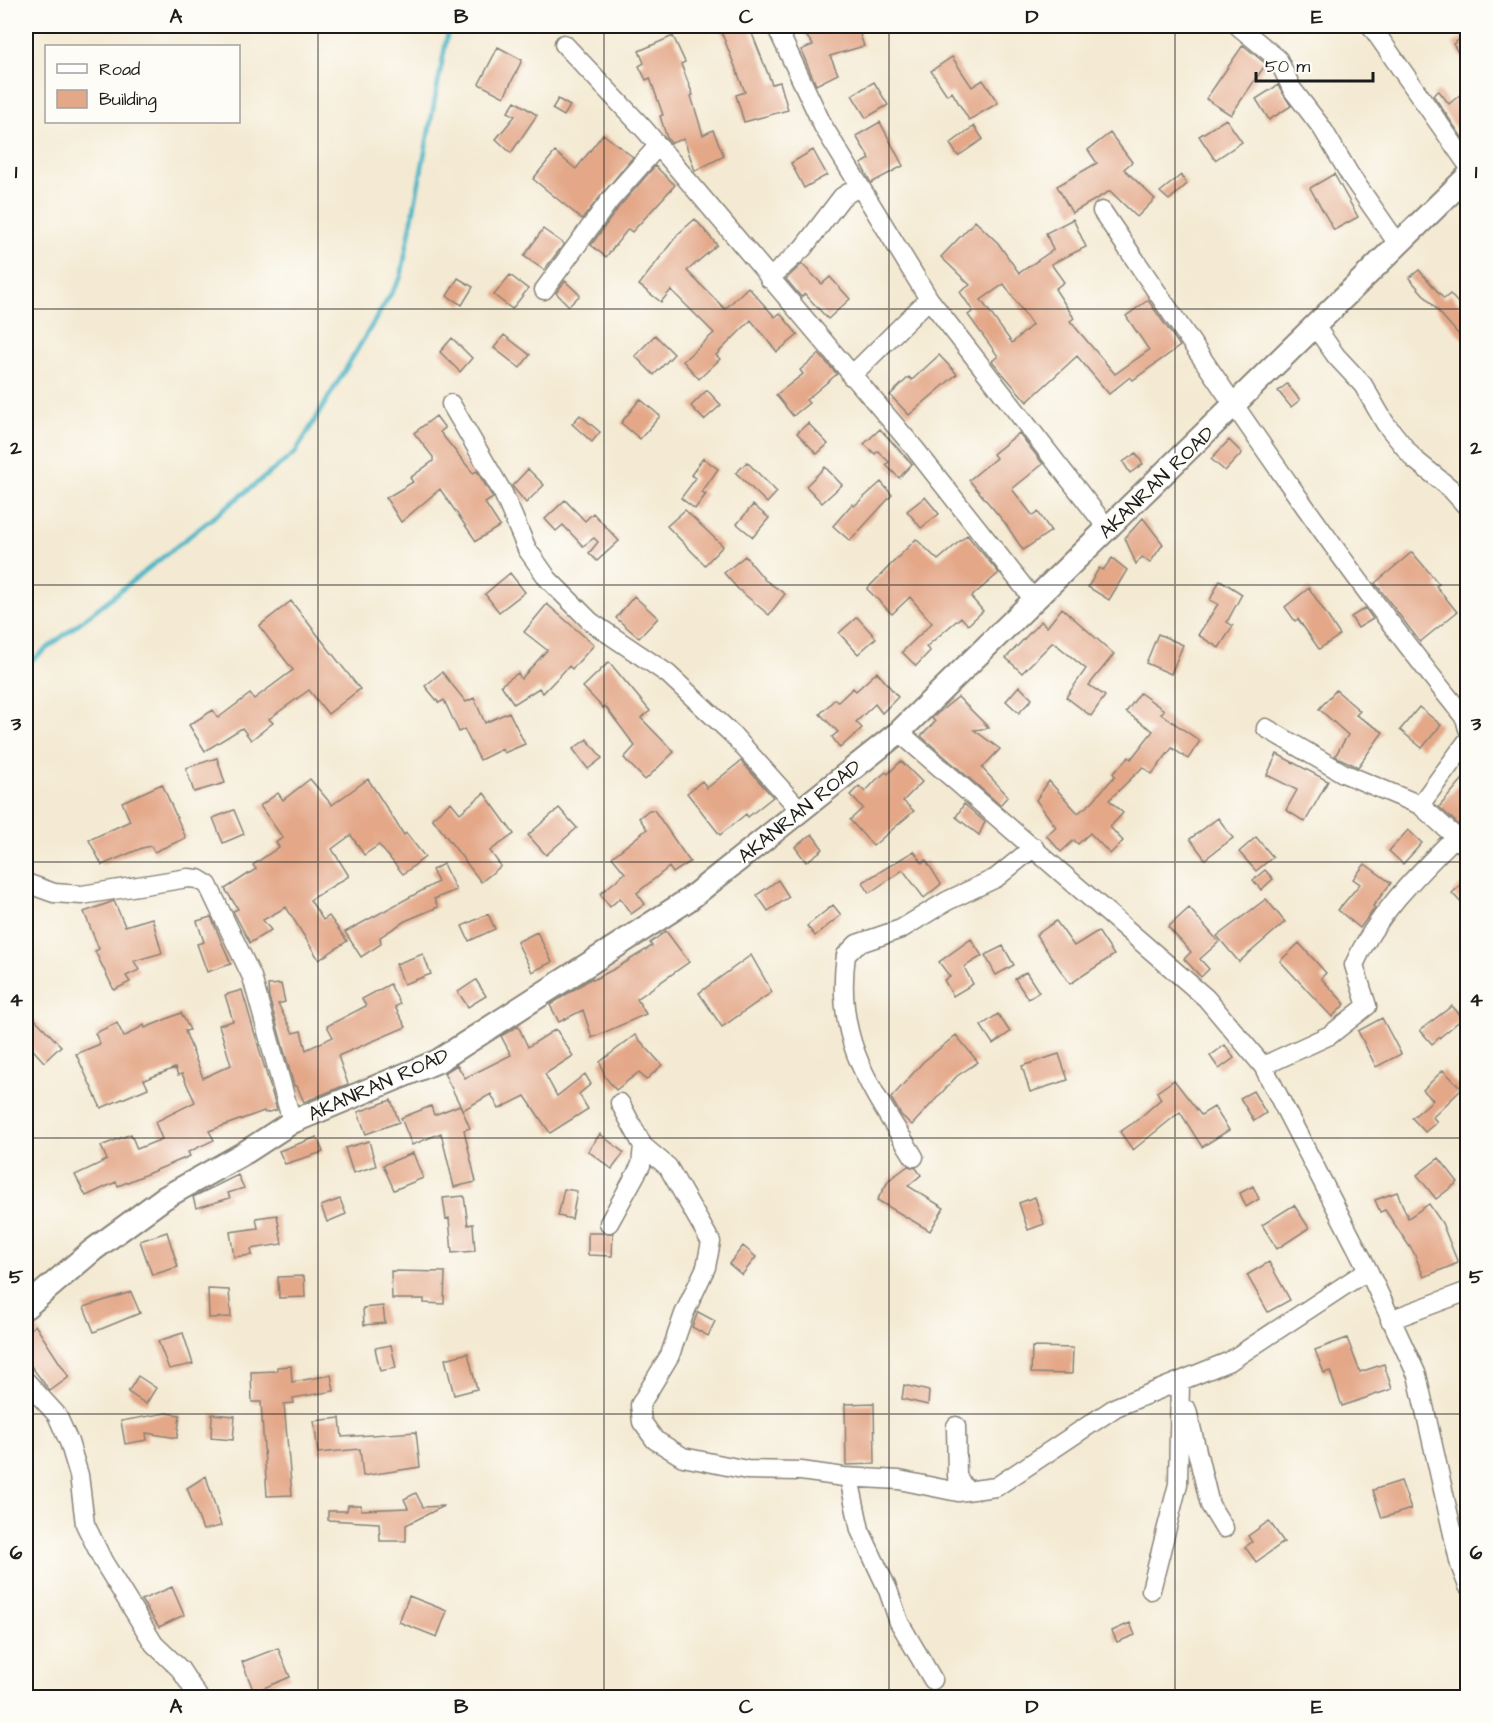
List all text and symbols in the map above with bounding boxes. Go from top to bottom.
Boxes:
text: A [170,3,183,31]
text: B [454,3,469,31]
text: C [739,3,754,31]
text: D [1026,3,1039,31]
text: E [1311,3,1323,31]
legend [45,45,240,123]
scale bar [1256,45,1373,83]
text: 50 m [1265,54,1310,79]
text: Road [99,57,140,82]
text: Building [99,87,157,113]
text: 1 [15,158,18,186]
text: 1 [1475,158,1478,186]
street label: AKANRAN ROAD [1093,420,1221,545]
text: 2 [9,434,22,462]
text: 2 [1469,434,1482,462]
text: 3 [10,710,22,738]
text: 3 [1470,710,1482,738]
street label: AKANRAN ROAD [732,753,867,870]
text: 4 [9,986,23,1014]
text: 4 [1469,986,1483,1014]
street label: AKANRAN ROAD [304,1041,453,1128]
text: 5 [9,1263,24,1291]
text: 5 [1469,1263,1484,1291]
text: 6 [10,1539,23,1567]
text: 6 [1470,1539,1483,1567]
text: A [170,1693,183,1721]
text: B [454,1693,469,1721]
text: C [739,1693,754,1721]
text: D [1026,1693,1039,1721]
text: E [1311,1693,1323,1721]

